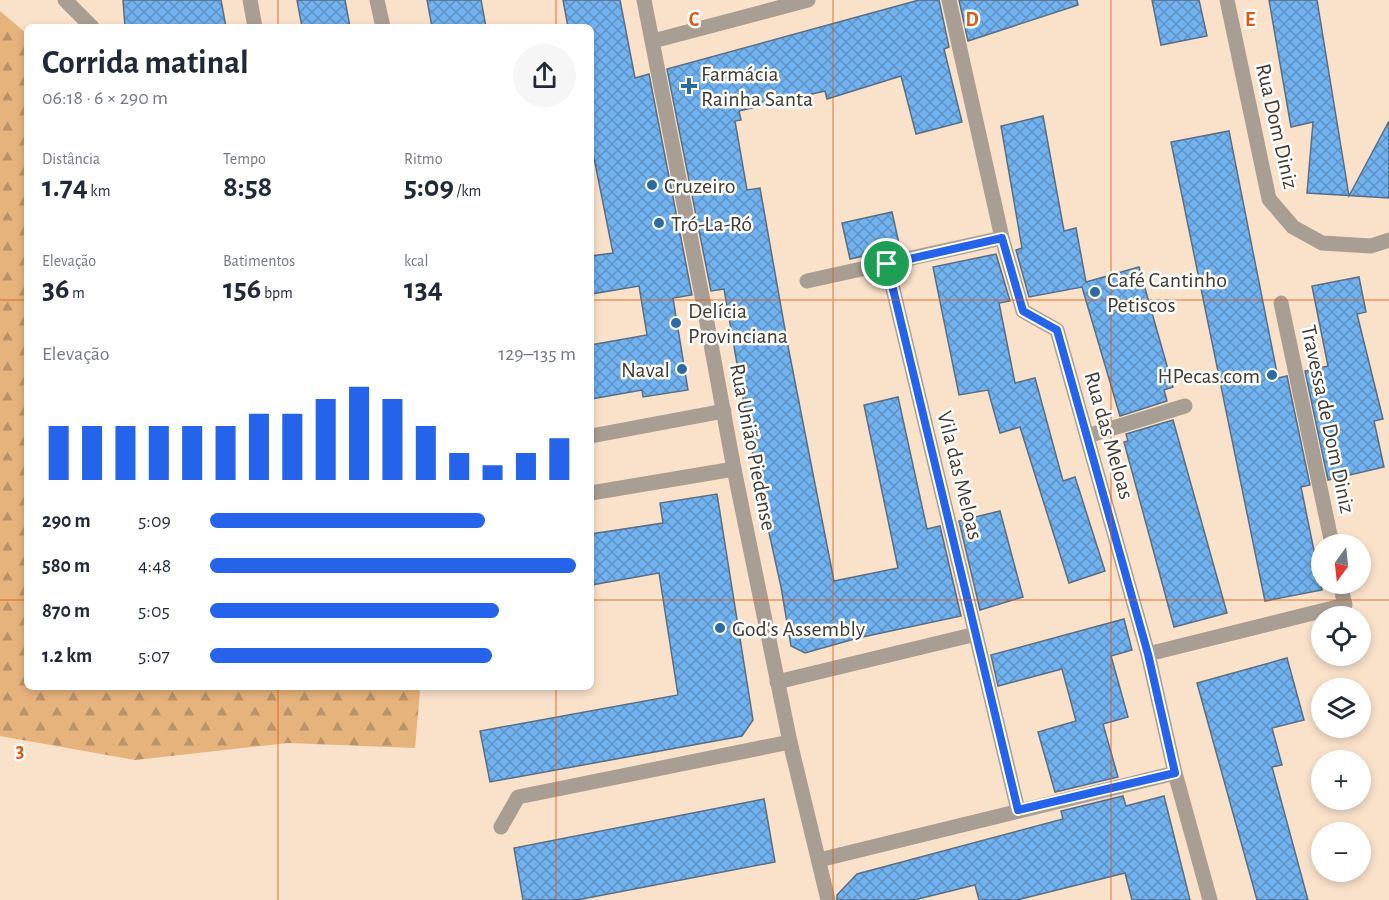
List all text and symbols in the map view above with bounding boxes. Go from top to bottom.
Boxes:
text: C [689,10,700,30]
text: D [965,10,979,30]
text: E [1245,10,1255,30]
button: share [513,44,576,107]
text: Corrida matinal [42,47,249,80]
street label: Rua Dom Diniz [1252,61,1302,191]
place label: Farmácia Rainha Santa [701,63,813,110]
marker: Farmácia Rainha Santa [682,79,696,93]
text: 06:18 · 6 × 290 m [42,88,168,108]
text: Distância [42,151,100,167]
text: Tempo [223,151,266,167]
text: Ritmo [404,151,443,167]
text: 1.74 [42,172,88,202]
text: 8:58 [223,172,272,202]
text: 5:09 [404,172,454,202]
place label: Cruzeiro [664,175,735,197]
marker: Cruzeiro [645,178,659,192]
text: km [88,183,110,199]
text: /km [454,183,481,199]
place label: Tró-La-Ró [671,213,752,235]
marker: Tró-La-Ró [652,216,666,230]
pin [861,238,912,289]
icon: arrive [870,247,903,280]
text: Elevação [42,253,96,269]
text: Batimentos [223,253,295,269]
text: kcal [404,253,428,269]
place label: Café Cantinho Petiscos [1107,269,1227,316]
text: 36 [42,274,69,304]
text: 156 [223,274,261,304]
text: 134 [404,274,443,304]
text: m [69,285,85,301]
text: bpm [261,285,293,301]
marker: Café Cantinho Petiscos [1088,285,1102,299]
place label: Delícia Provinciana [688,300,788,347]
marker: Delícia Provinciana [669,316,683,330]
street label: Travessa de Dom Diniz [1297,323,1359,515]
text: Elevação [42,344,110,364]
text: 129–135 m [498,344,576,364]
place label: Naval [621,359,670,381]
marker: Naval [675,362,689,376]
street label: Rua União Piedense [726,362,780,532]
place label: HPecas.com [1157,365,1260,387]
marker: HPecas.com [1265,368,1279,382]
street label: Rua das Meloas [1080,369,1138,502]
street label: Vila das Meloas [933,409,987,542]
text: 290 m [42,511,91,531]
text: 5:09 [138,511,171,531]
north arrow [1311,534,1371,594]
map controls [1311,534,1371,882]
text: 580 m [42,556,90,576]
text: 4:48 [138,556,171,576]
text: 870 m [42,601,90,621]
text: 5:05 [138,601,170,621]
button: locate [1311,606,1371,666]
place label: God's Assembly [732,618,866,640]
marker: God's Assembly [713,621,727,635]
text: 1.2 km [42,646,92,666]
text: 5:07 [138,646,170,666]
button: layers [1311,678,1371,738]
text: 3 [16,741,24,761]
button: + [1311,750,1371,810]
button: − [1311,822,1371,882]

